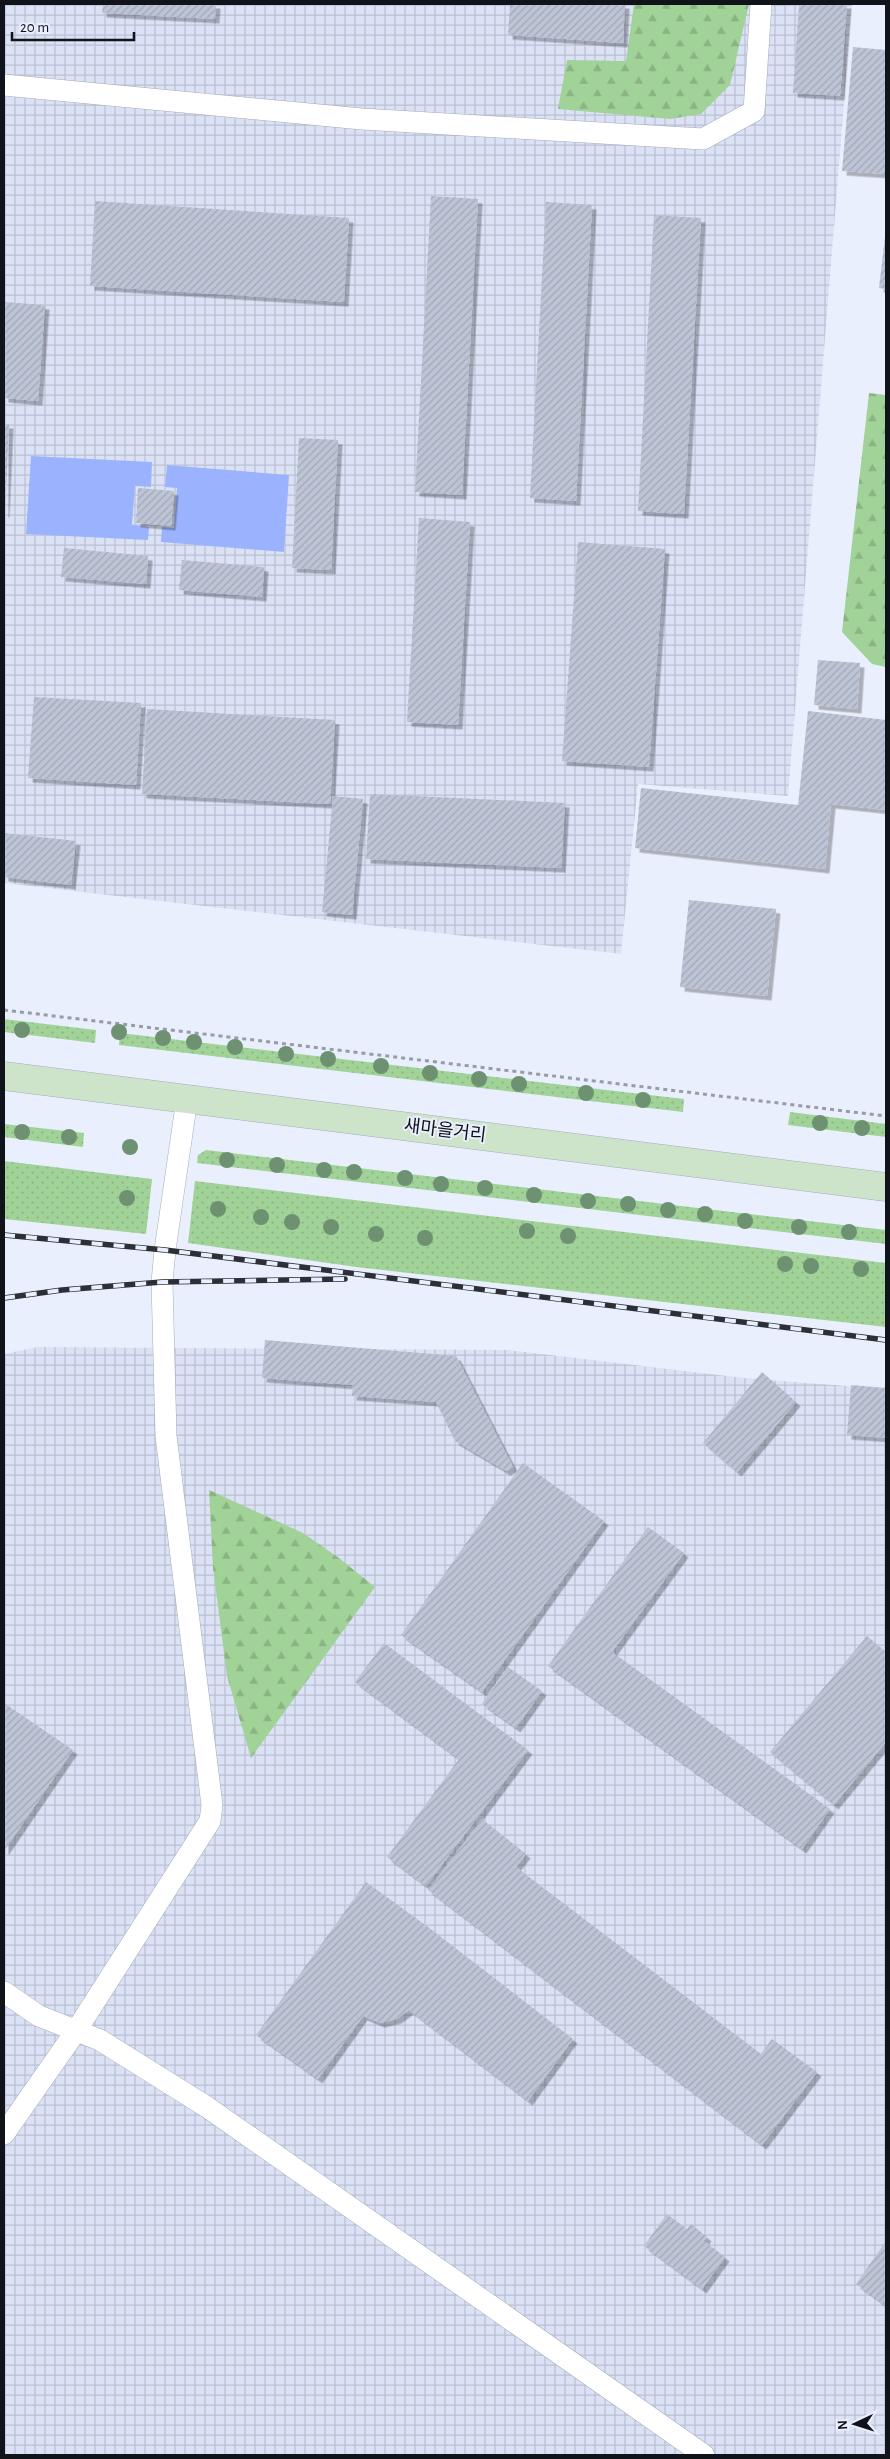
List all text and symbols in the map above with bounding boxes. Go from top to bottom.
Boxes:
scale bar [12,10,135,42]
text: 20 m [20,20,49,35]
street label: 새마을거리 [403,1115,487,1145]
north arrow [830,2399,880,2449]
text: N [836,2419,850,2430]

